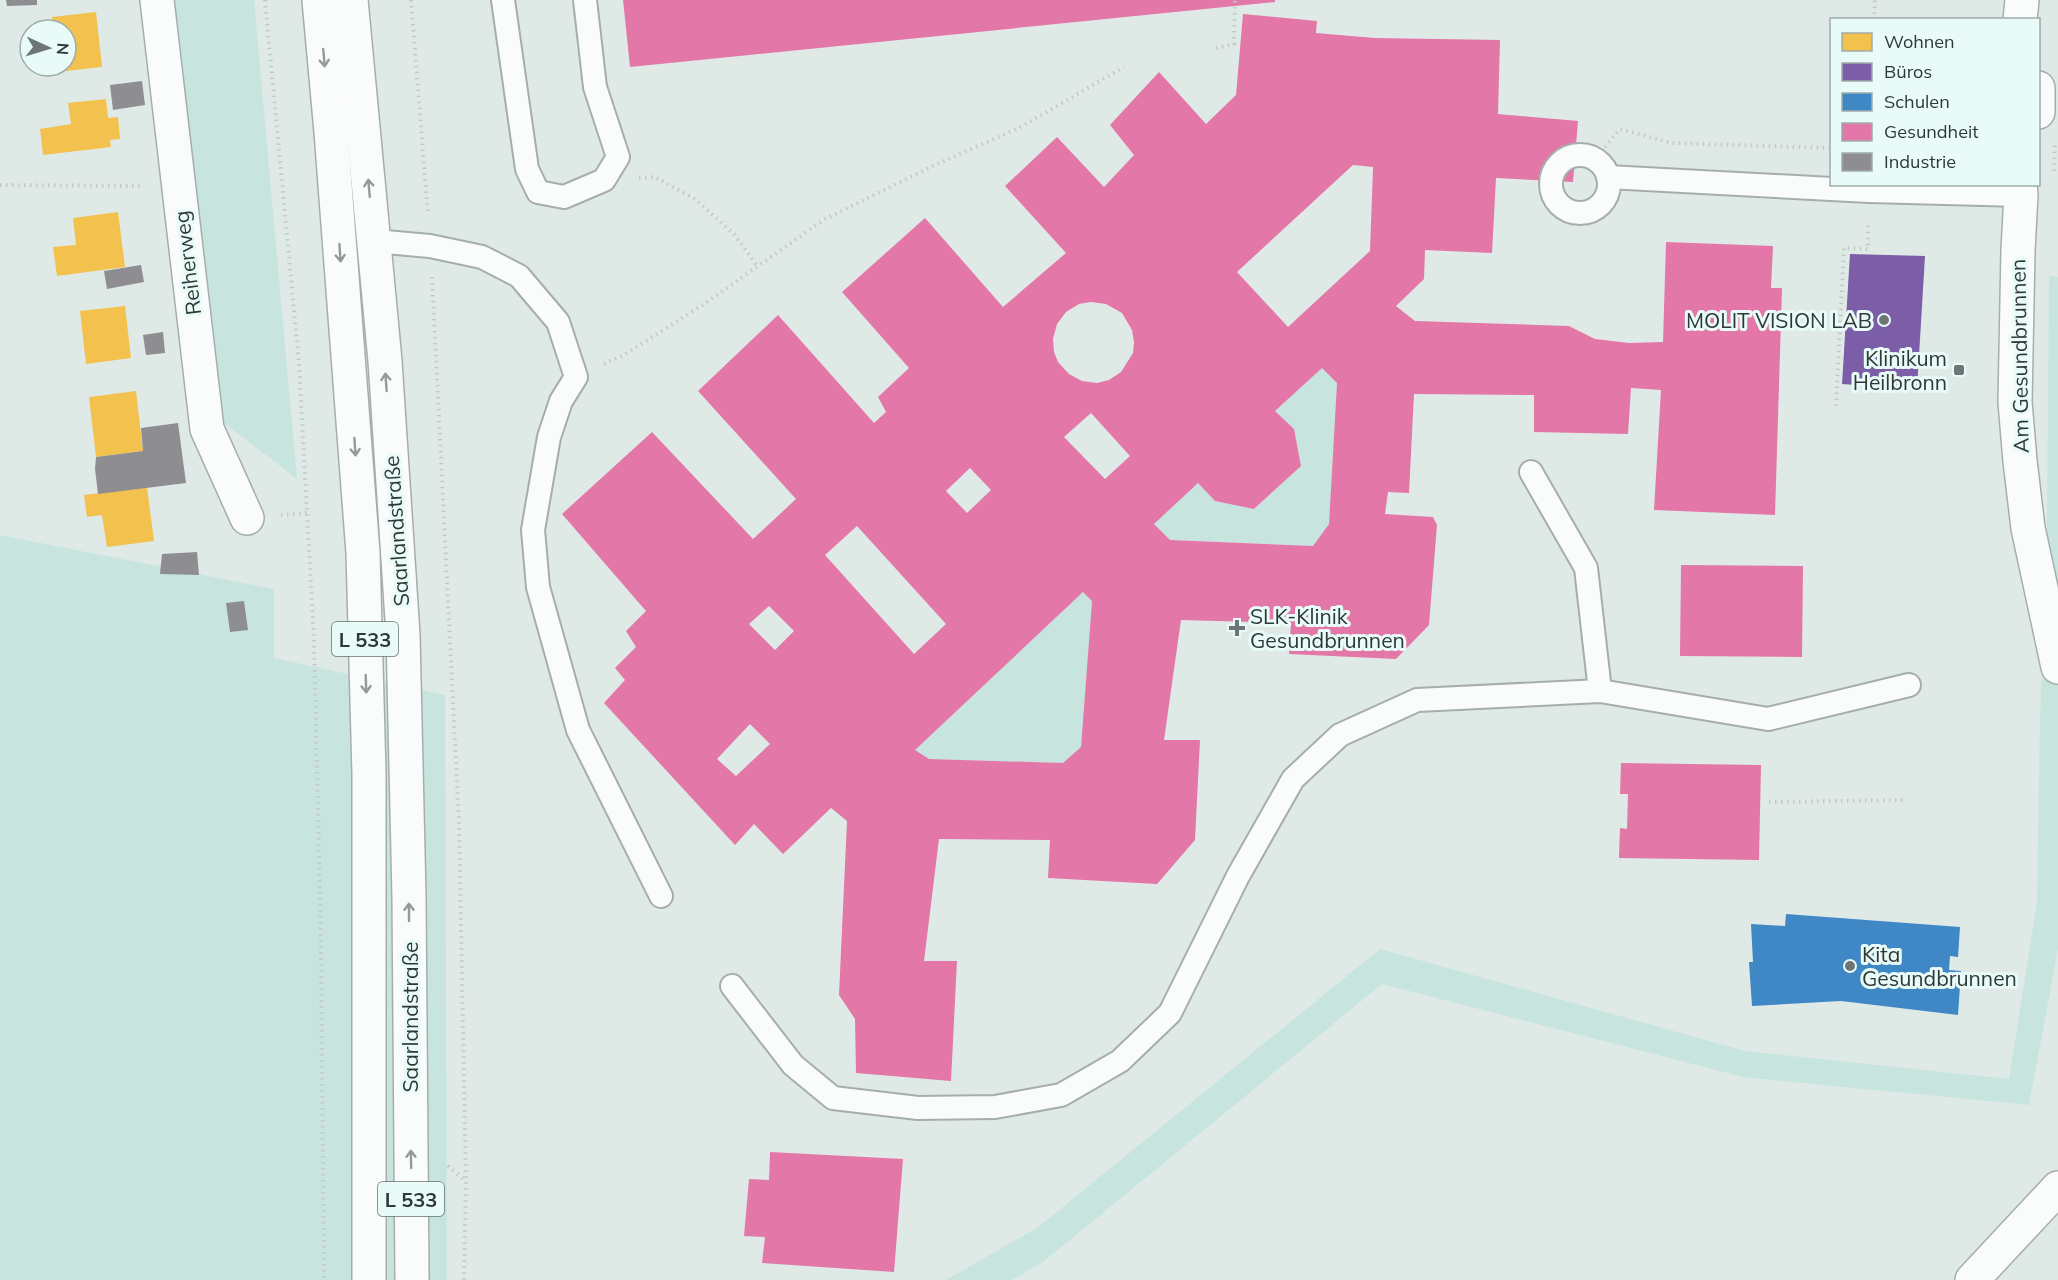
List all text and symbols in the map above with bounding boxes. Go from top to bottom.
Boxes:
north arrow [18,18,78,78]
legend [1830,18,2040,186]
text: Wohnen [1884,30,1955,53]
text: N [53,42,73,56]
one-way arrow [319,48,330,68]
text: Büros [1884,60,1932,83]
text: Schulen [1884,90,1950,113]
text: Gesundheit [1884,120,1979,143]
text: Industrie [1884,150,1956,173]
one-way arrow [363,178,374,198]
street label: Reiherweg [168,209,206,317]
one-way arrow [335,242,346,262]
street label: Am Gesundbrunnen [2004,259,2034,453]
place label: MOLIT VISION LAB [1686,307,1872,333]
marker: MOLIT VISION LAB [1877,313,1891,327]
place label: Klinikum Heilbronn [1853,345,1947,395]
marker: Klinikum Heilbronn [1952,363,1966,377]
one-way arrow [380,372,391,392]
one-way arrow [349,437,360,457]
street label: Saarlandstraße [378,455,414,607]
place label: SLK-Klinik Gesundbrunnen [1250,603,1405,653]
marker: SLK-Klinik Gesundbrunnen [1228,619,1246,637]
road number: L 533 [332,622,398,656]
one-way arrow [361,673,372,693]
one-way arrow [403,903,415,923]
place label: Kita Gesundbrunnen [1862,941,2017,991]
street label: Saarlandstraße [397,942,423,1092]
marker: Kita Gesundbrunnen [1843,959,1857,973]
one-way arrow [405,1149,416,1169]
road number: L 533 [378,1182,444,1216]

